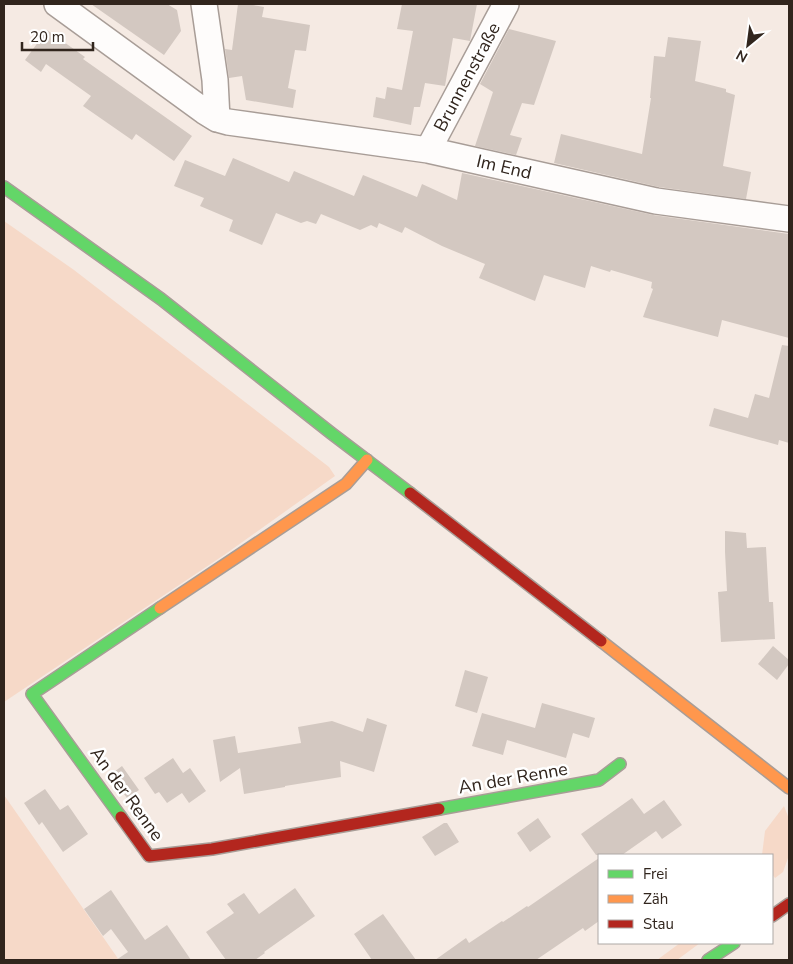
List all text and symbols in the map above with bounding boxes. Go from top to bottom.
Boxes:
street label: Brunnenstraße [428,18,506,136]
scale bar [22,20,94,52]
north arrow [723,20,773,70]
text: 20 m [30,27,65,47]
text: N [733,45,751,67]
street label: Im End [474,149,534,185]
street label: An der Renne [85,742,169,846]
street label: An der Renne [456,757,570,799]
legend [598,854,773,944]
text: Frei [643,864,668,884]
text: Zäh [643,889,668,909]
text: Stau [643,914,674,934]

